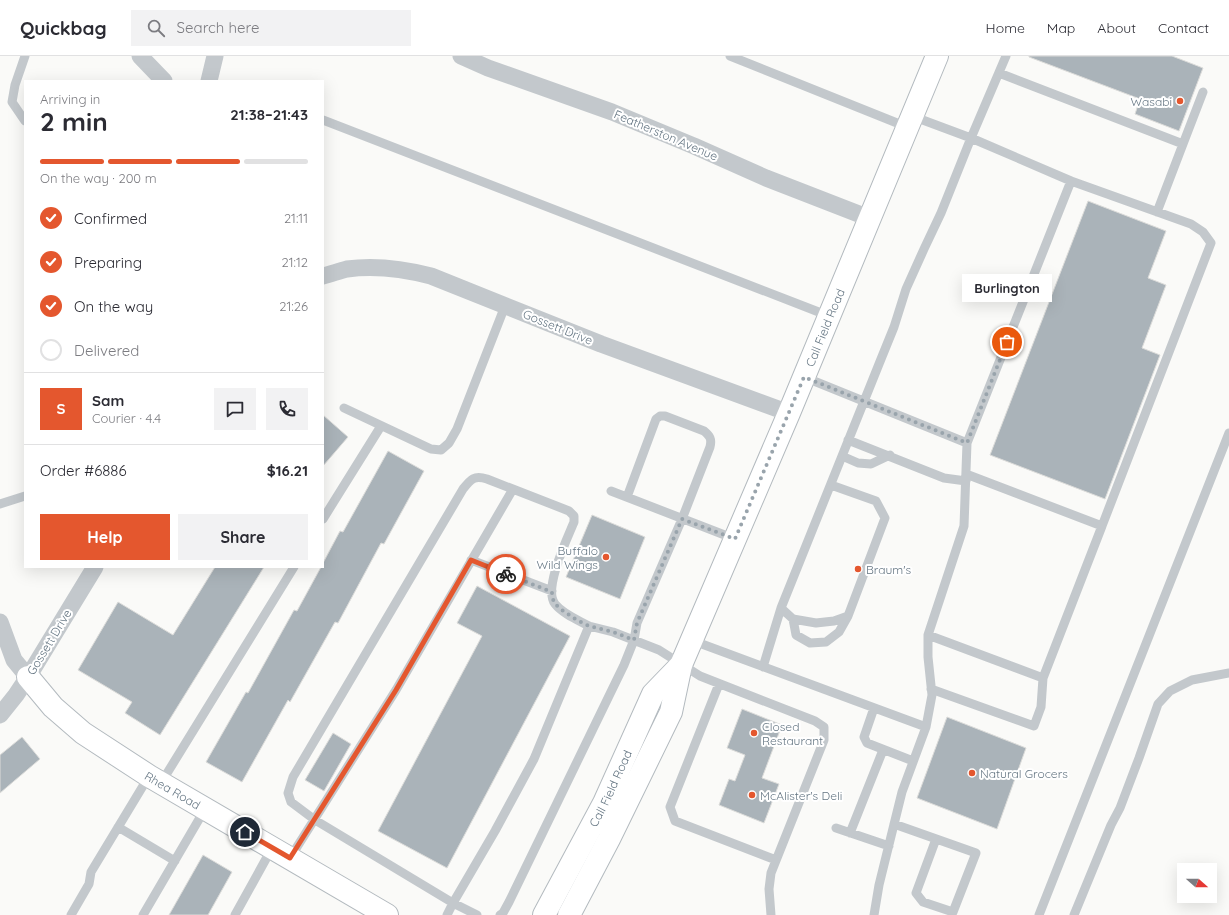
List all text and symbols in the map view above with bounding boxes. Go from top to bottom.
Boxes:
search box [131,10,411,46]
text: Quickbag [20,16,107,40]
icon: search [145,17,167,39]
text: Search here [177,18,259,37]
text: Home [986,19,1025,37]
text: Map [1047,19,1075,37]
text: About [1097,19,1136,37]
text: Contact [1158,19,1209,37]
text: Arriving in [40,91,100,107]
place label: Wasabi [1130,94,1172,109]
marker: Wasabi [1175,96,1185,106]
text: 2 min [40,105,108,138]
text: 21:38–21:43 [230,105,308,124]
street label: Featherston Avenue [612,106,720,164]
text: On the way · 200 m [40,170,157,186]
icon: check [40,207,62,229]
text: Confirmed [74,209,147,228]
text: 21:11 [284,210,308,226]
icon: check [40,251,62,273]
text: Preparing [74,253,142,272]
text: 21:12 [282,254,308,270]
callout: Burlington [962,274,1052,302]
text: Burlington [974,280,1040,296]
street label: Call Field Road [802,286,847,369]
icon: check [40,295,62,317]
text: On the way [74,297,153,316]
text: 21:26 [279,298,308,314]
street label: Gossett Drive [521,306,595,348]
pin [990,325,1024,359]
icon: bag [996,331,1018,353]
text: Delivered [74,341,139,360]
button: chat [214,388,256,430]
button: phone [266,388,308,430]
text: Sam [92,391,124,410]
text: S [57,399,65,418]
text: Courier · 4.4 [92,410,161,426]
text: Order #6886 [40,461,127,480]
text: $16.21 [267,461,308,480]
button: Help [40,514,170,560]
button: Share [178,514,308,560]
place label: Buffalo Wild Wings [537,543,598,572]
marker: Buffalo Wild Wings [601,552,611,562]
courier [486,554,526,594]
place label: Braum's [866,562,912,577]
icon: bike [495,563,517,585]
marker: Braum's [853,564,863,574]
street label: Gossett Drive [24,606,75,678]
place label: Closed Restaurant [762,719,823,748]
marker: Closed Restaurant [749,728,759,738]
street label: Call Field Road [585,747,634,829]
place label: Natural Grocers [980,766,1068,781]
street label: Rhea Road [142,768,203,812]
marker: Natural Grocers [967,768,977,778]
place label: McAlister's Deli [760,788,842,803]
marker: McAlister's Deli [747,790,757,800]
pin [228,815,262,849]
icon: home [234,821,256,843]
north arrow [1177,863,1217,903]
map controls [1177,863,1217,903]

